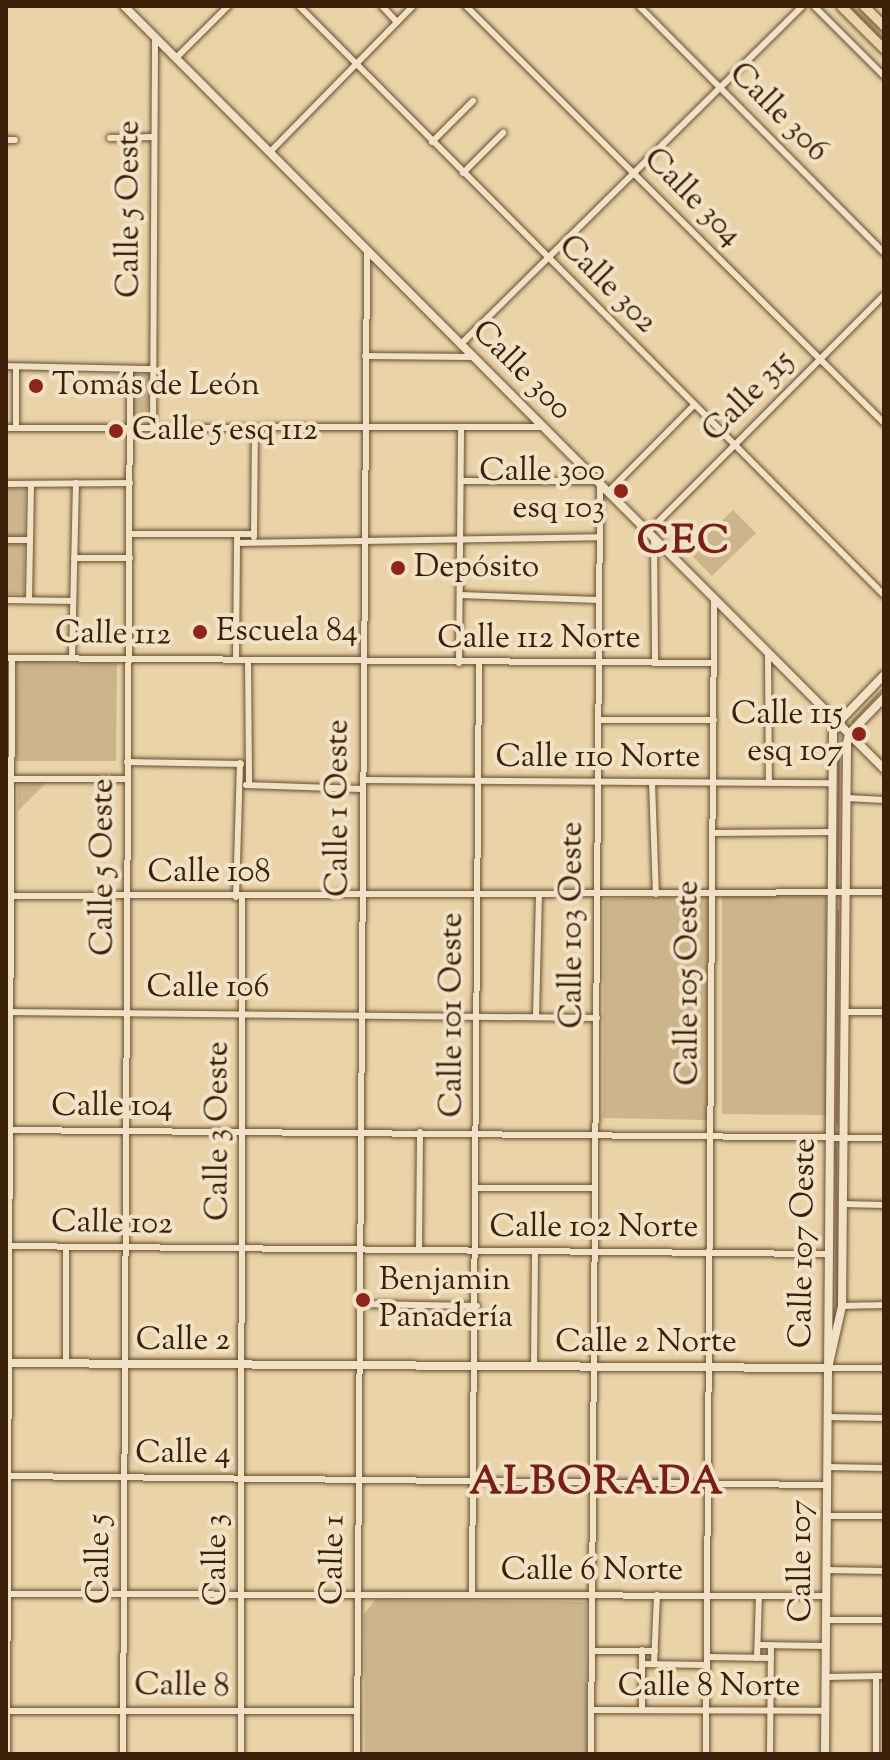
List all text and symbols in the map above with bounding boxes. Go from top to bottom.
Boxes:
street label: Calle 306 [720,55,836,171]
street label: Calle 5 Oeste [111,120,149,298]
street label: Calle 304 [635,141,749,255]
street label: Calle 302 [550,228,664,342]
street label: Calle 300 [463,313,579,429]
street label: Calle 315 [695,343,803,451]
place label: Tomás de León [52,367,260,405]
marker: Tomás de León [27,377,45,395]
place label: Calle 5 esq 112 [132,412,318,450]
marker: Calle 5 esq 112 [107,422,125,440]
place label: Calle 300 esq 103 [479,454,605,529]
marker: Calle 300 esq 103 [612,482,630,500]
district label: CEC [637,519,731,567]
place label: Depósito [414,549,539,587]
marker: Depósito [389,559,407,577]
place label: Escuela 84 [216,613,358,651]
street label: Calle 112 [55,615,171,655]
street label: Calle 112 Norte [437,620,641,658]
marker: Escuela 84 [191,623,209,641]
place label: Calle 115 esq 107 [731,697,843,772]
street label: Calle 1 Oeste [320,719,358,897]
marker: Calle 115 esq 107 [850,725,868,743]
street label: Calle 110 Norte [496,739,700,777]
street label: Calle 5 Oeste [85,778,123,956]
street label: Calle 103 Oeste [554,821,592,1029]
street label: Calle 108 [148,854,270,892]
street label: Calle 105 Oeste [670,880,708,1086]
street label: Calle 101 Oeste [434,913,472,1117]
street label: Calle 106 [147,969,269,1007]
street label: Calle 3 Oeste [200,1041,238,1221]
street label: Calle 104 [51,1088,173,1126]
street label: Calle 107 Oeste [783,1138,825,1348]
street label: Calle 102 [51,1204,173,1244]
street label: Calle 102 Norte [490,1209,698,1247]
place label: Benjamin Panadería [379,1263,513,1338]
marker: Benjamin Panadería [354,1291,372,1309]
street label: Calle 2 [136,1322,230,1360]
street label: Calle 2 Norte [555,1324,737,1362]
street label: Calle 4 [135,1435,231,1473]
district label: ALBORADA [469,1460,725,1508]
street label: Calle 107 [783,1500,821,1622]
street label: Calle 5 [81,1514,119,1604]
street label: Calle 3 [198,1514,236,1606]
street label: Calle 1 [314,1515,354,1605]
street label: Calle 6 Norte [501,1552,683,1590]
street label: Calle 8 [134,1667,230,1707]
street label: Calle 8 Norte [618,1668,800,1706]

